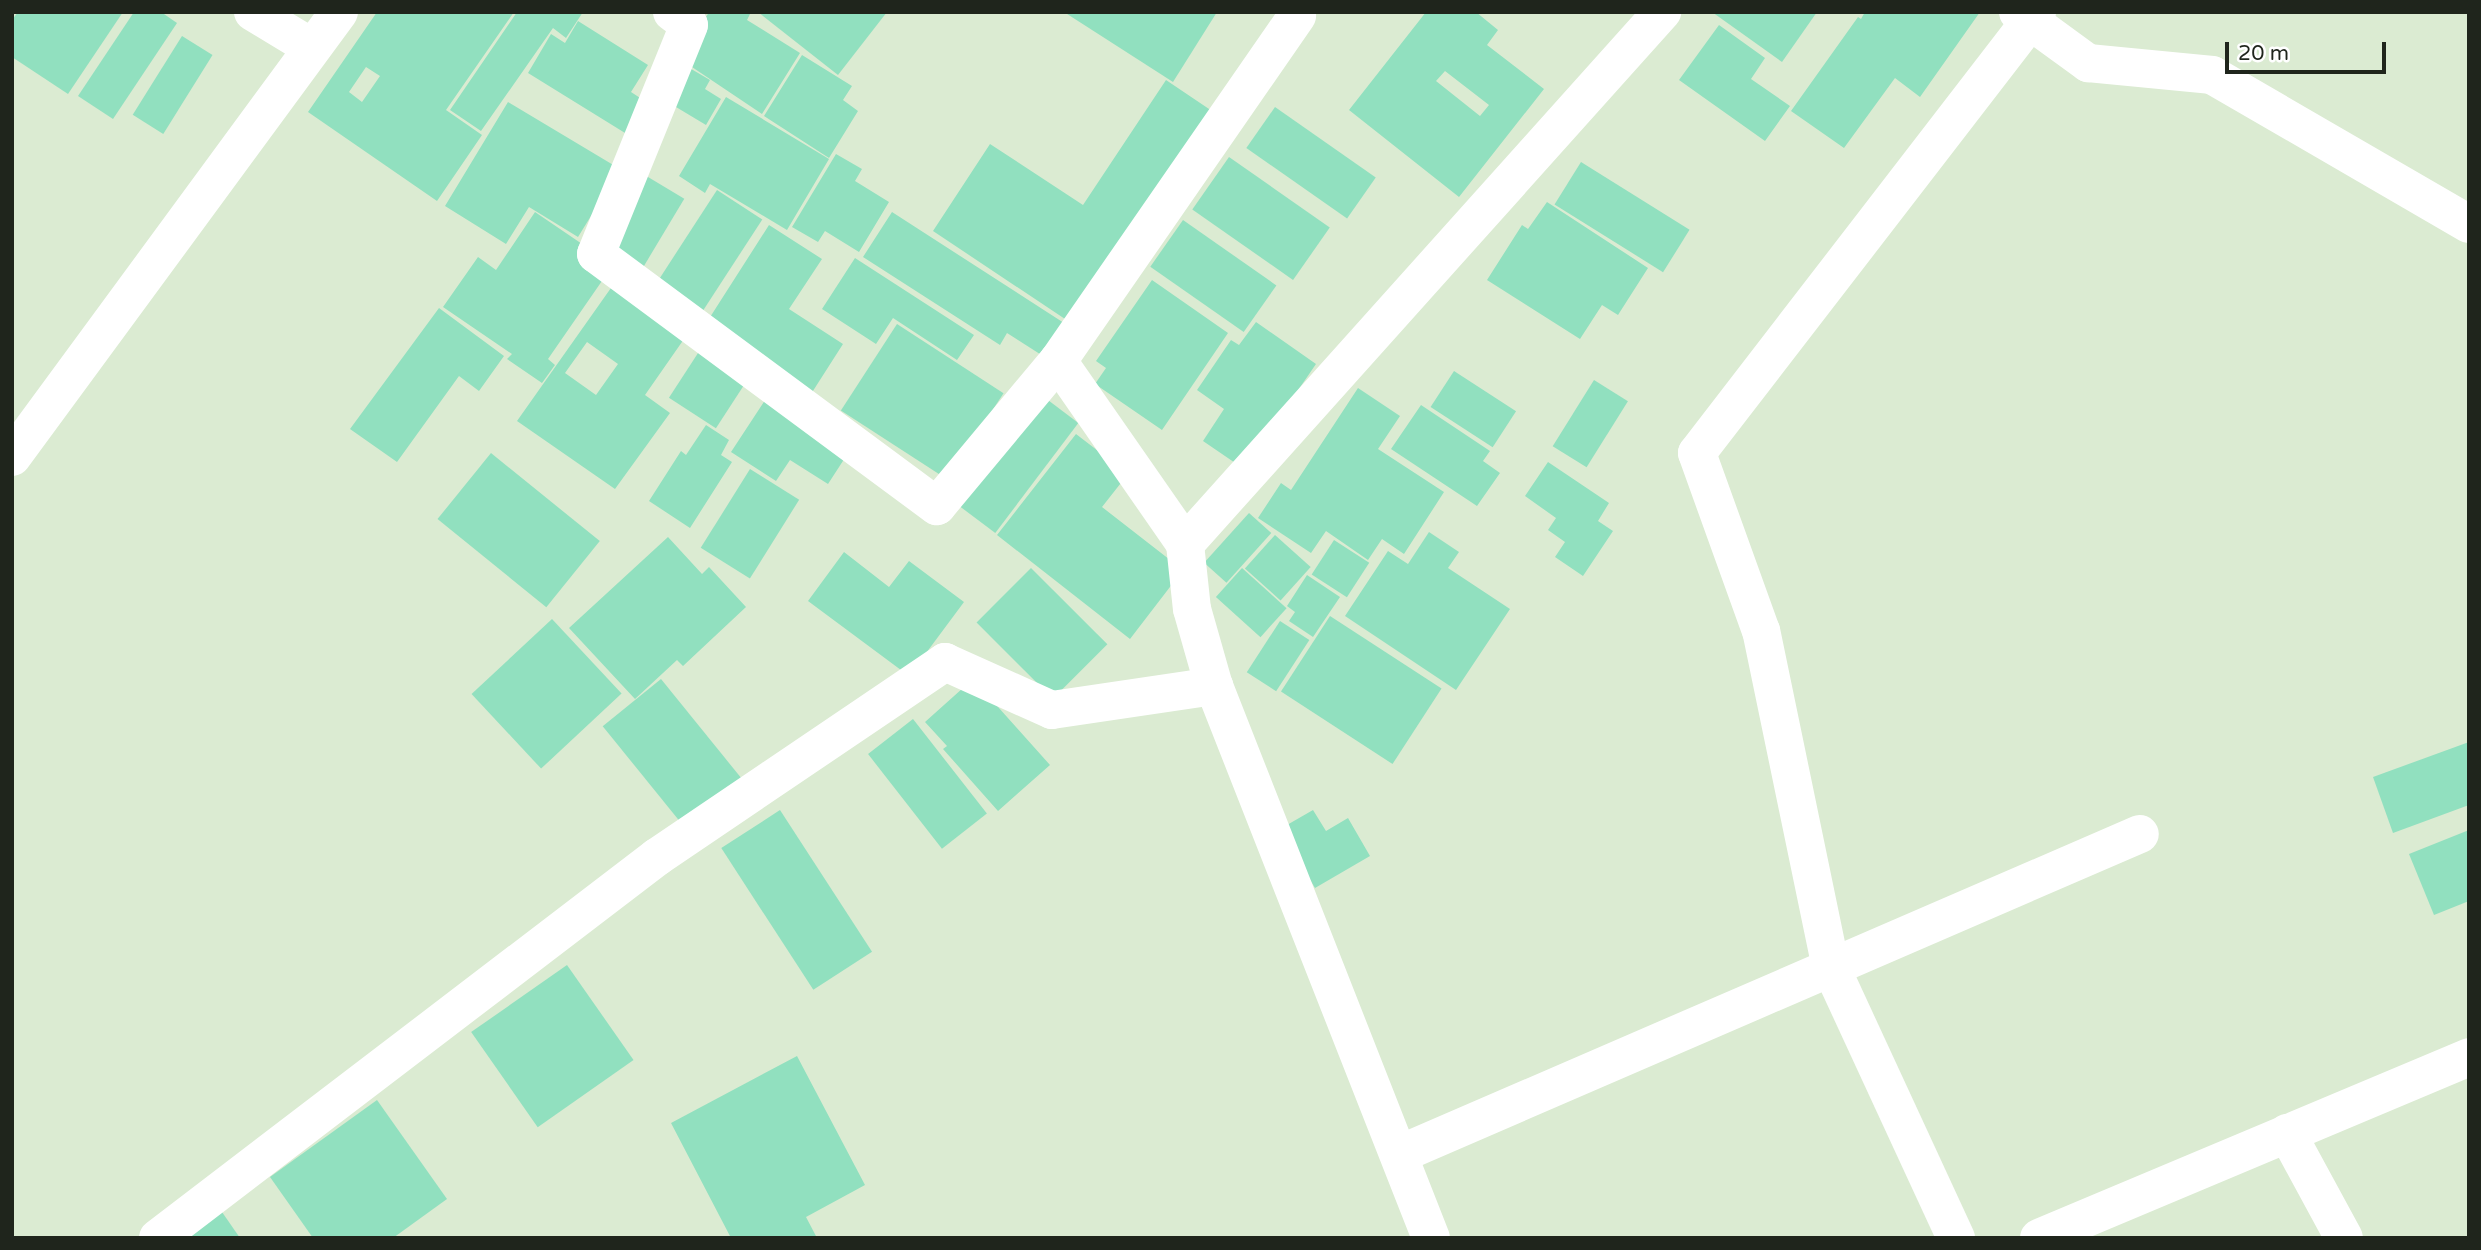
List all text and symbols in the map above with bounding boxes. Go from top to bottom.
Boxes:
scale bar [2229,28,2390,72]
text: 20 m [2238,41,2289,66]

